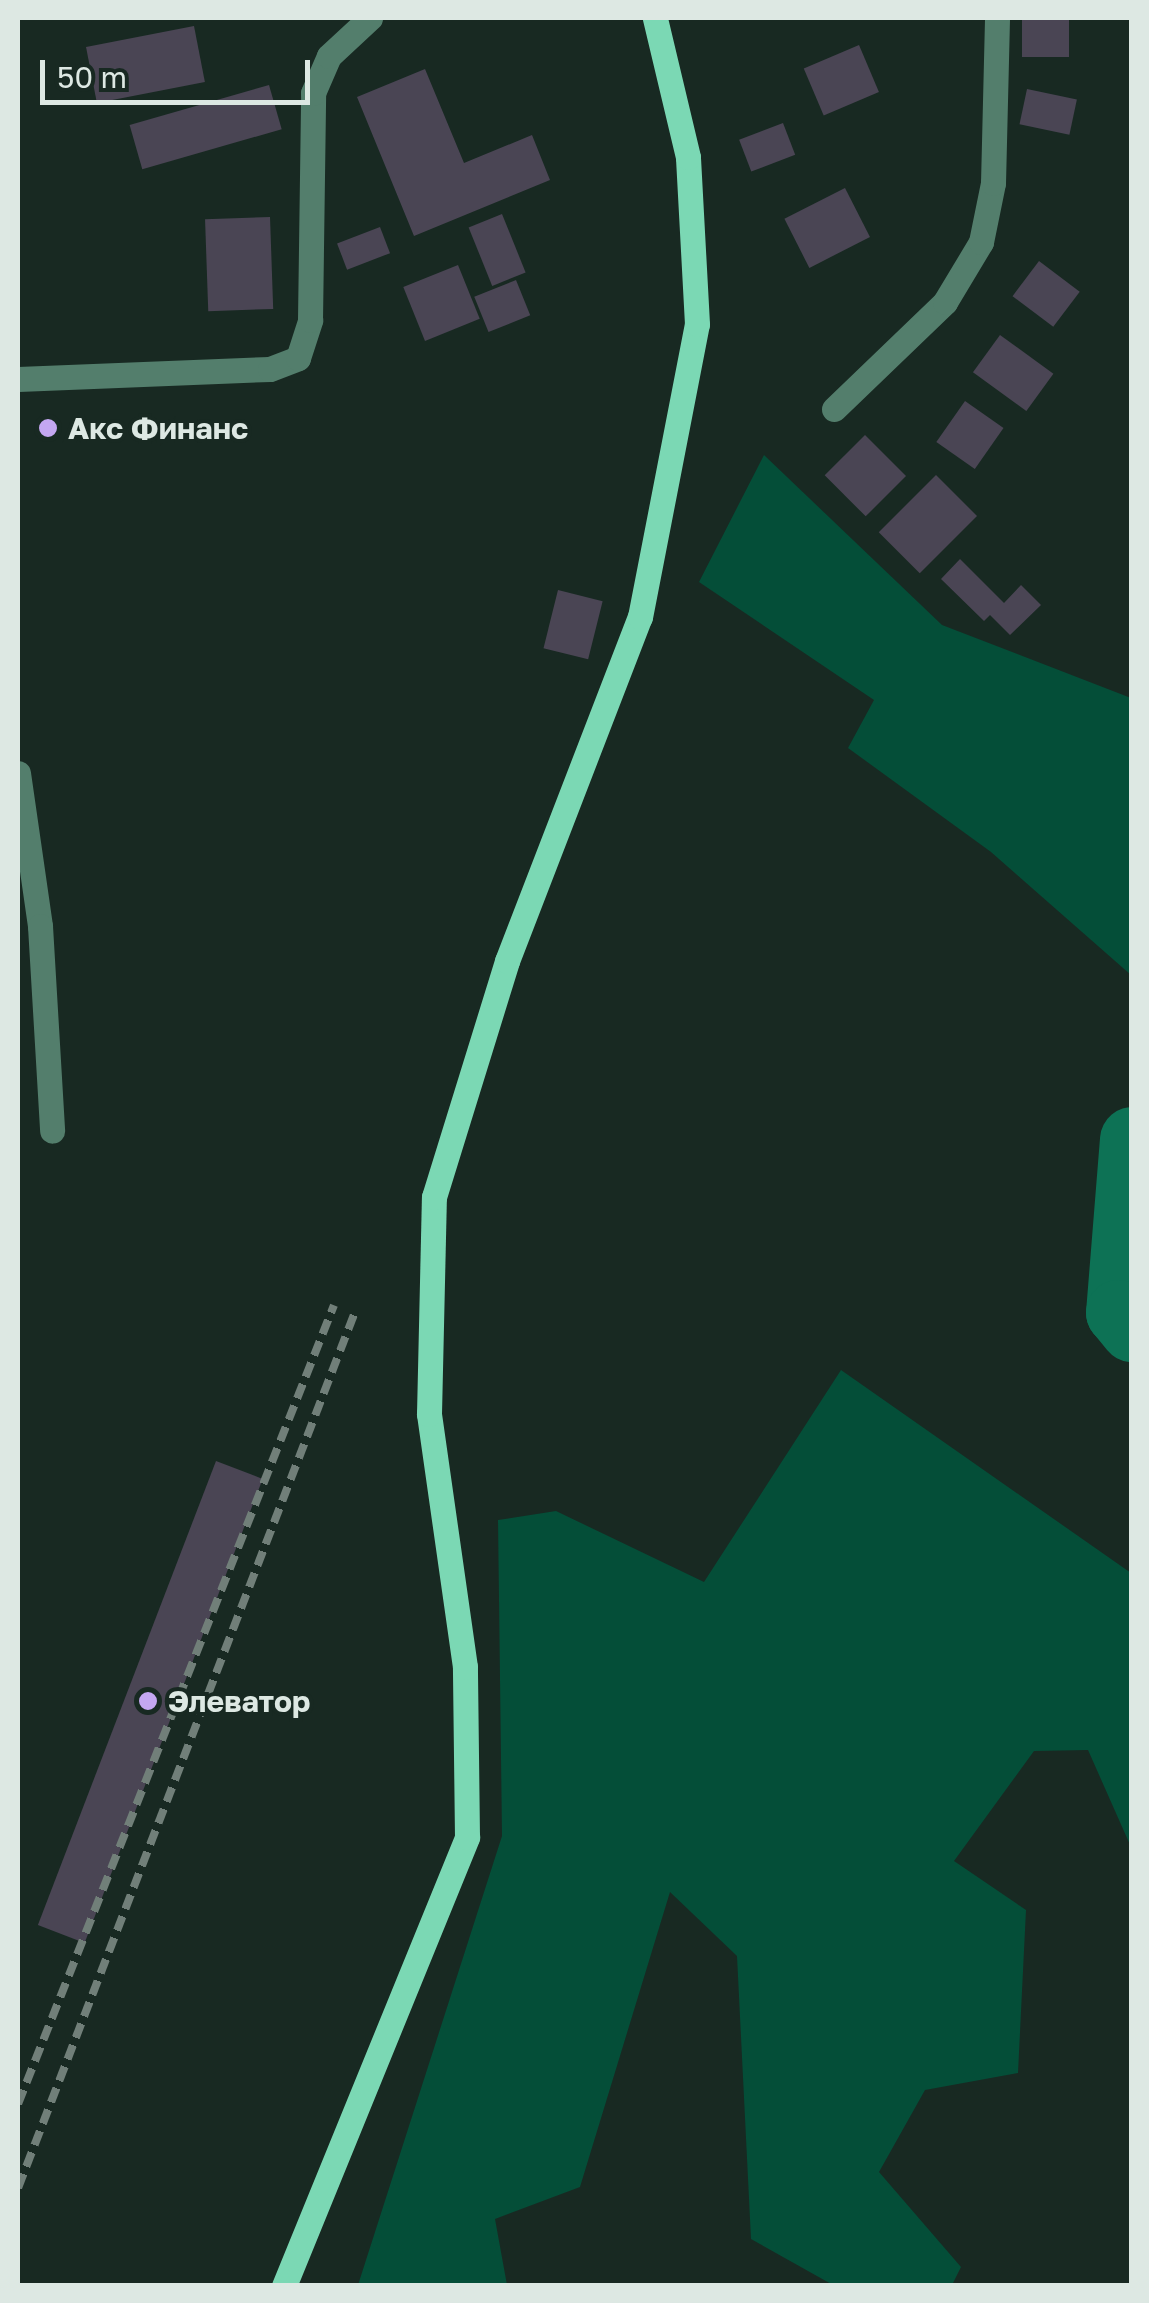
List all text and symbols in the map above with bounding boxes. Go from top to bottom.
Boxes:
scale bar [45,40,315,102]
text: 50 m [57,59,127,95]
place label: Акс Финанс [68,410,248,446]
marker: Акс Финанс [37,417,59,439]
place label: Элеватор [168,1683,310,1719]
marker: Элеватор [137,1690,159,1712]

